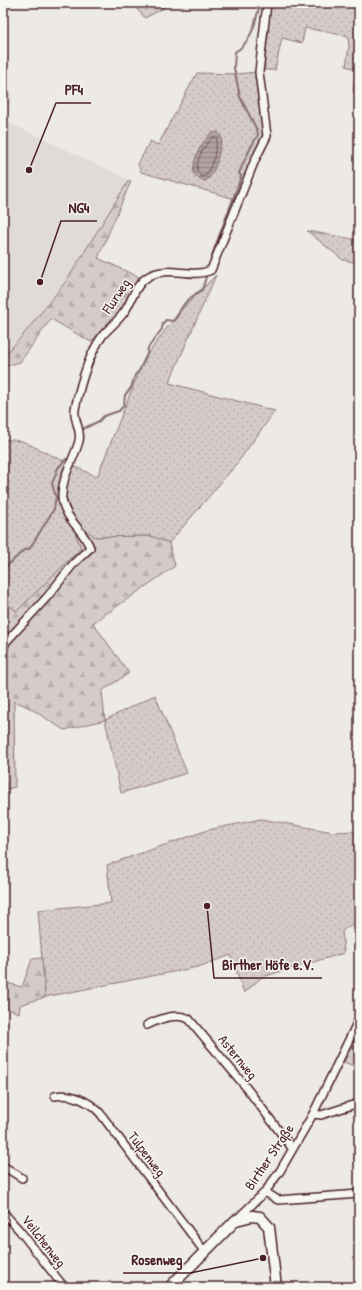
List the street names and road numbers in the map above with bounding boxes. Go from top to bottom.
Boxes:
street label: Flurweg [96,275,135,318]
street label: Asternweg [214,1030,262,1084]
street label: Birther Straße [240,1120,299,1194]
street label: Tulpenweg [123,1127,171,1181]
street label: Veilchenweg [17,1210,71,1272]

